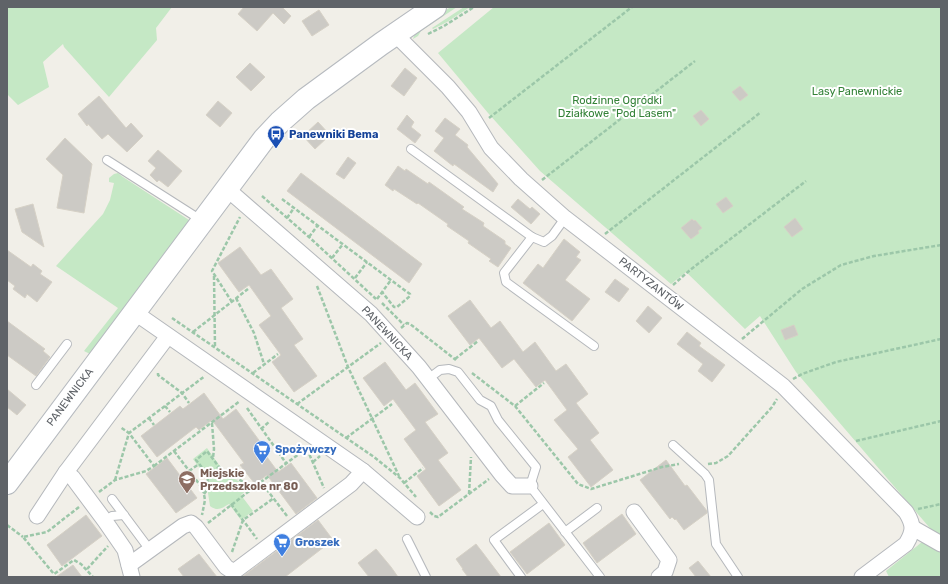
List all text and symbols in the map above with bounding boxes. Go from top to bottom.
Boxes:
park label: Lasy Panewnickie [812,85,902,98]
park label: Rodzinne Ogródki Działkowe "Pod Lasem" [558,94,676,120]
bus stop icon: Panewniki Bema [266,124,286,149]
place label: Panewniki Bema [289,128,378,141]
street label: PARTYZANTÓW [616,255,686,313]
street label: PANEWNICKA [359,303,416,363]
street label: PANEWNICKA [44,365,96,428]
supermarket icon: Spożywczy [252,439,272,464]
place label: Spożywczy [275,443,337,456]
place label: Miejskie Przedszkole nr 80 [200,467,298,493]
school or university icon: Miejskie Przedszkole nr 80 [177,469,197,494]
supermarket icon: Groszek [272,532,292,557]
place label: Groszek [295,536,340,549]

